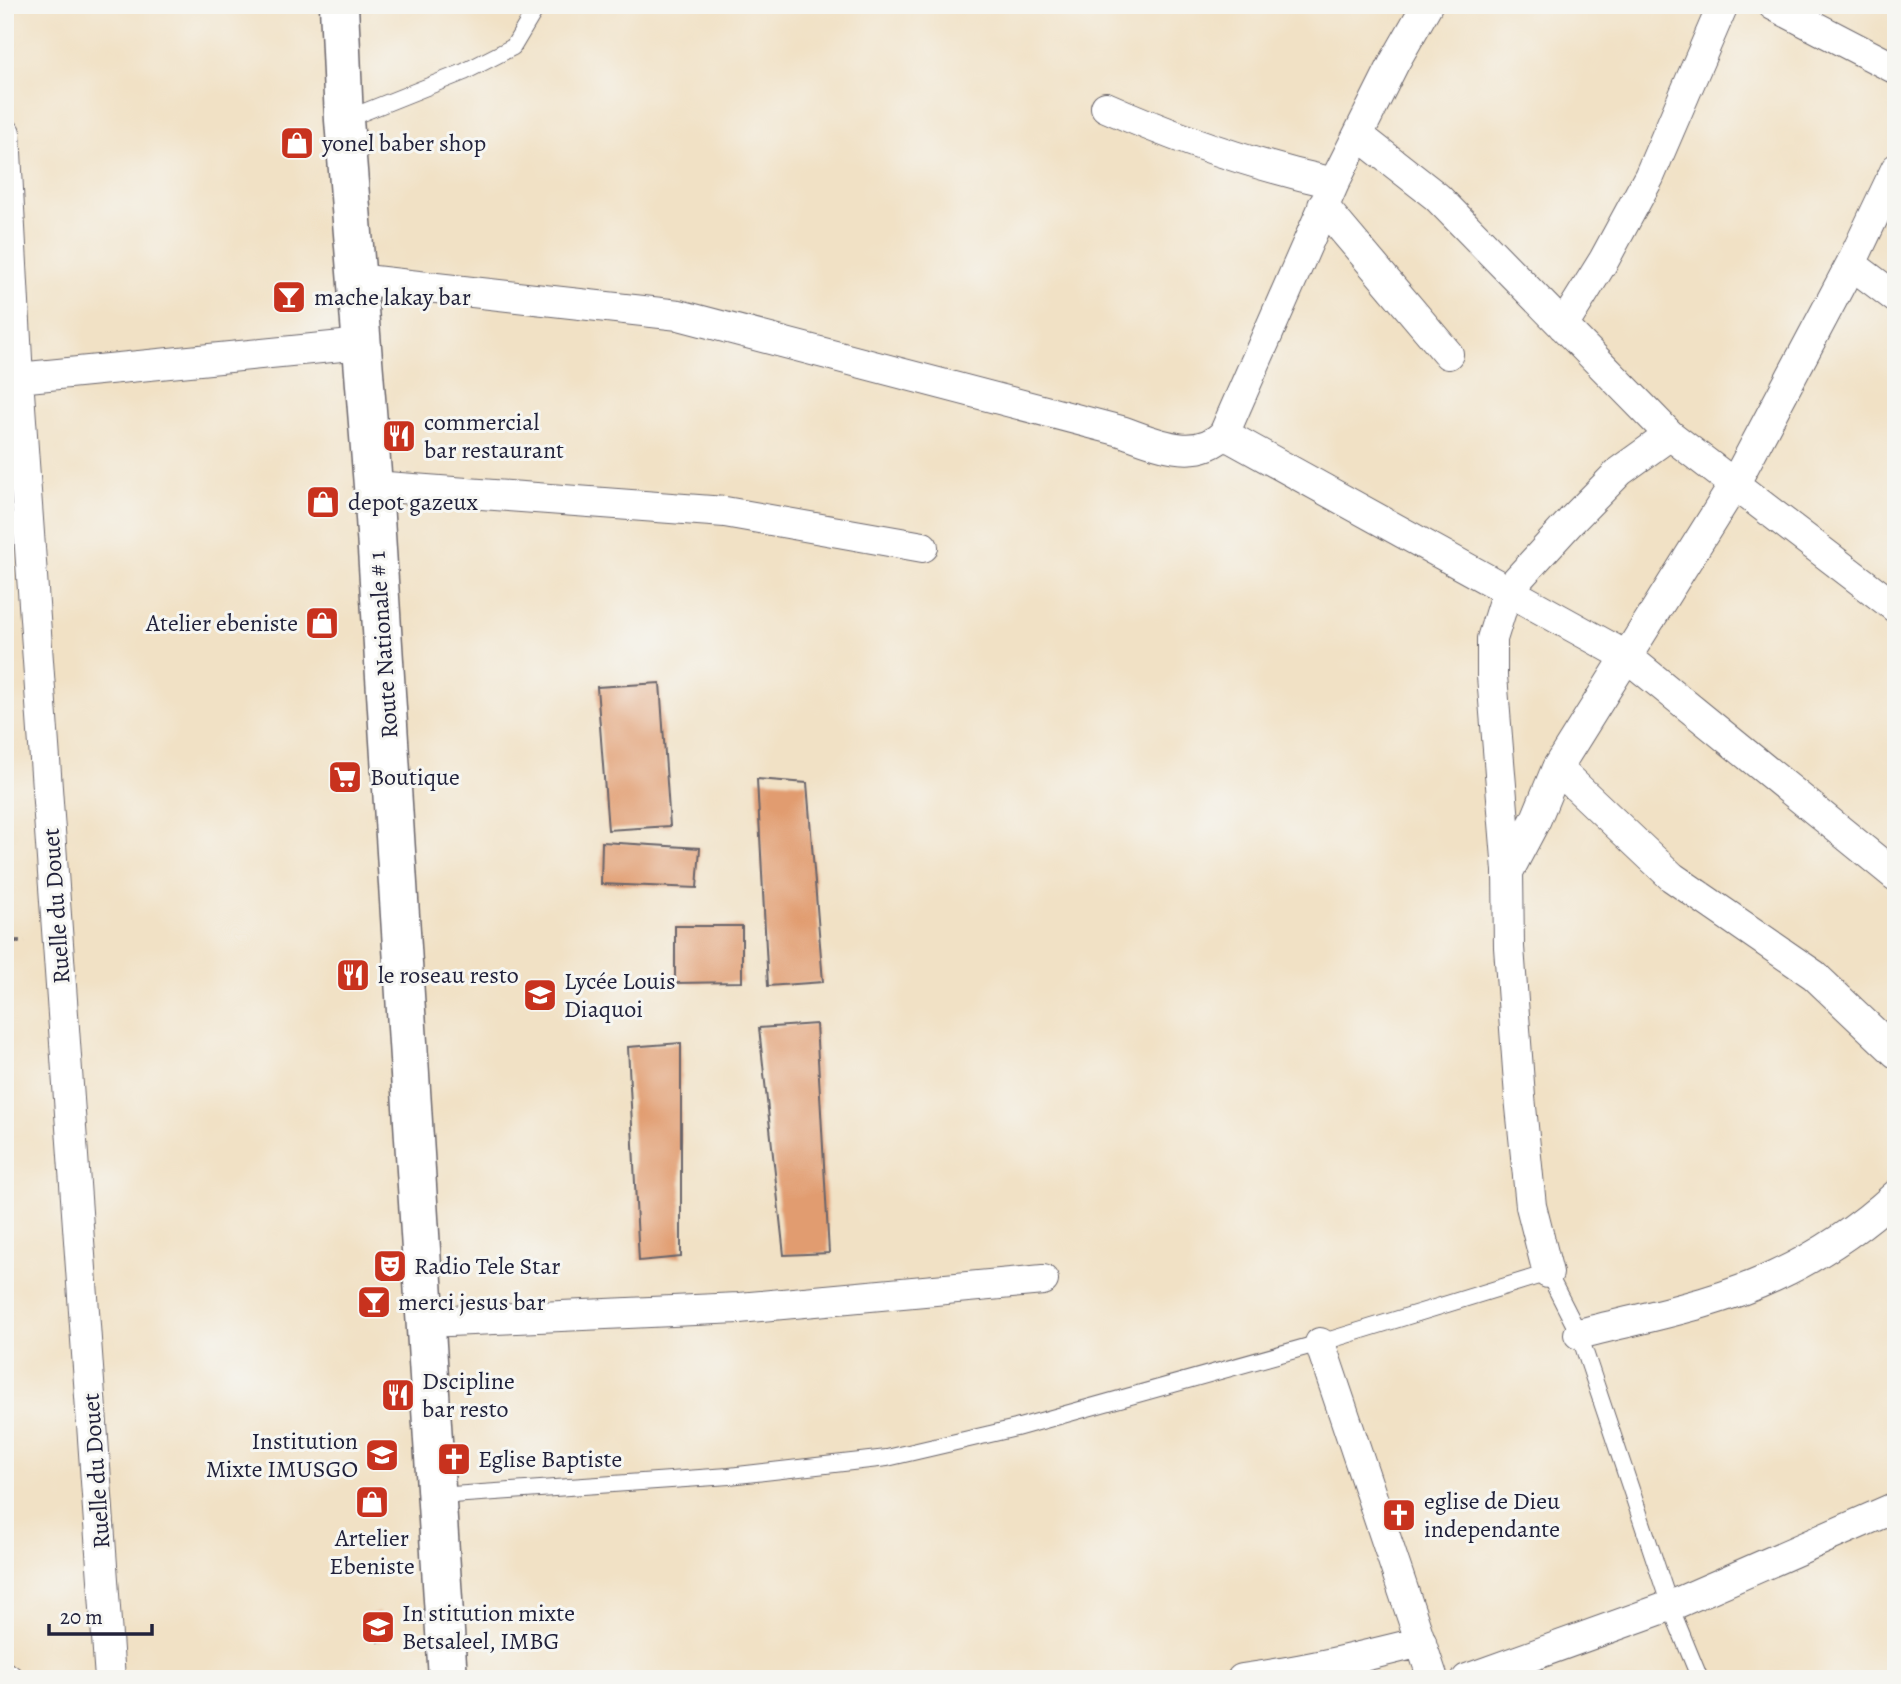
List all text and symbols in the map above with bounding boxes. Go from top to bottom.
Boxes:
shop icon: yonel baber shop [278,124,316,162]
place label: yonel baber shop [321,127,486,159]
bar icon: mache lakay bar [270,278,308,316]
place label: mache lakay bar [314,281,471,313]
place label: commercial bar restaurant [424,406,564,466]
restaurant icon: commercial bar restaurant [380,417,418,455]
shop icon: depot gazeux [304,483,342,521]
place label: depot gazeux [348,486,479,518]
street label: Route Nationale # 1 [360,550,406,740]
shop icon: Atelier ebeniste [303,604,341,642]
place label: Atelier ebeniste [145,607,298,639]
supermarket icon: Boutique [326,758,364,796]
place label: Boutique [370,761,460,793]
street label: Ruelle du Douet [35,827,77,985]
restaurant icon: le roseau resto [334,956,372,994]
place label: le roseau resto [378,959,519,991]
place label: Lycée Louis Diaquoi [564,965,676,1025]
school or university icon: Lycée Louis Diaquoi [521,976,559,1014]
theatre icon: Radio Tele Star [371,1247,409,1285]
place label: Radio Tele Star [414,1250,561,1282]
bar icon: merci jesus bar [355,1283,393,1321]
place label: merci jesus bar [398,1286,546,1318]
place label: Dscipline bar resto [422,1365,515,1425]
restaurant icon: Dscipline bar resto [379,1376,417,1414]
street label: Ruelle du Douet [75,1392,117,1550]
place label: Institution Mixte IMUSGO [206,1425,358,1485]
school or university icon: Institution Mixte IMUSGO [363,1436,401,1474]
church icon: Eglise Baptiste [435,1440,473,1478]
place label: Eglise Baptiste [478,1443,622,1475]
shop icon: Artelier Ebeniste [353,1483,391,1521]
place label: eglise de Dieu independante [1424,1485,1560,1545]
church icon: eglise de Dieu independante [1380,1496,1418,1534]
place label: Artelier Ebeniste [329,1522,415,1582]
scale bar [49,1593,152,1637]
place label: In stitution mixte Betsaleel, IMBG [402,1597,575,1657]
text: 20 m [60,1603,103,1631]
school or university icon: In stitution mixte Betsaleel, IMBG [359,1608,397,1646]

